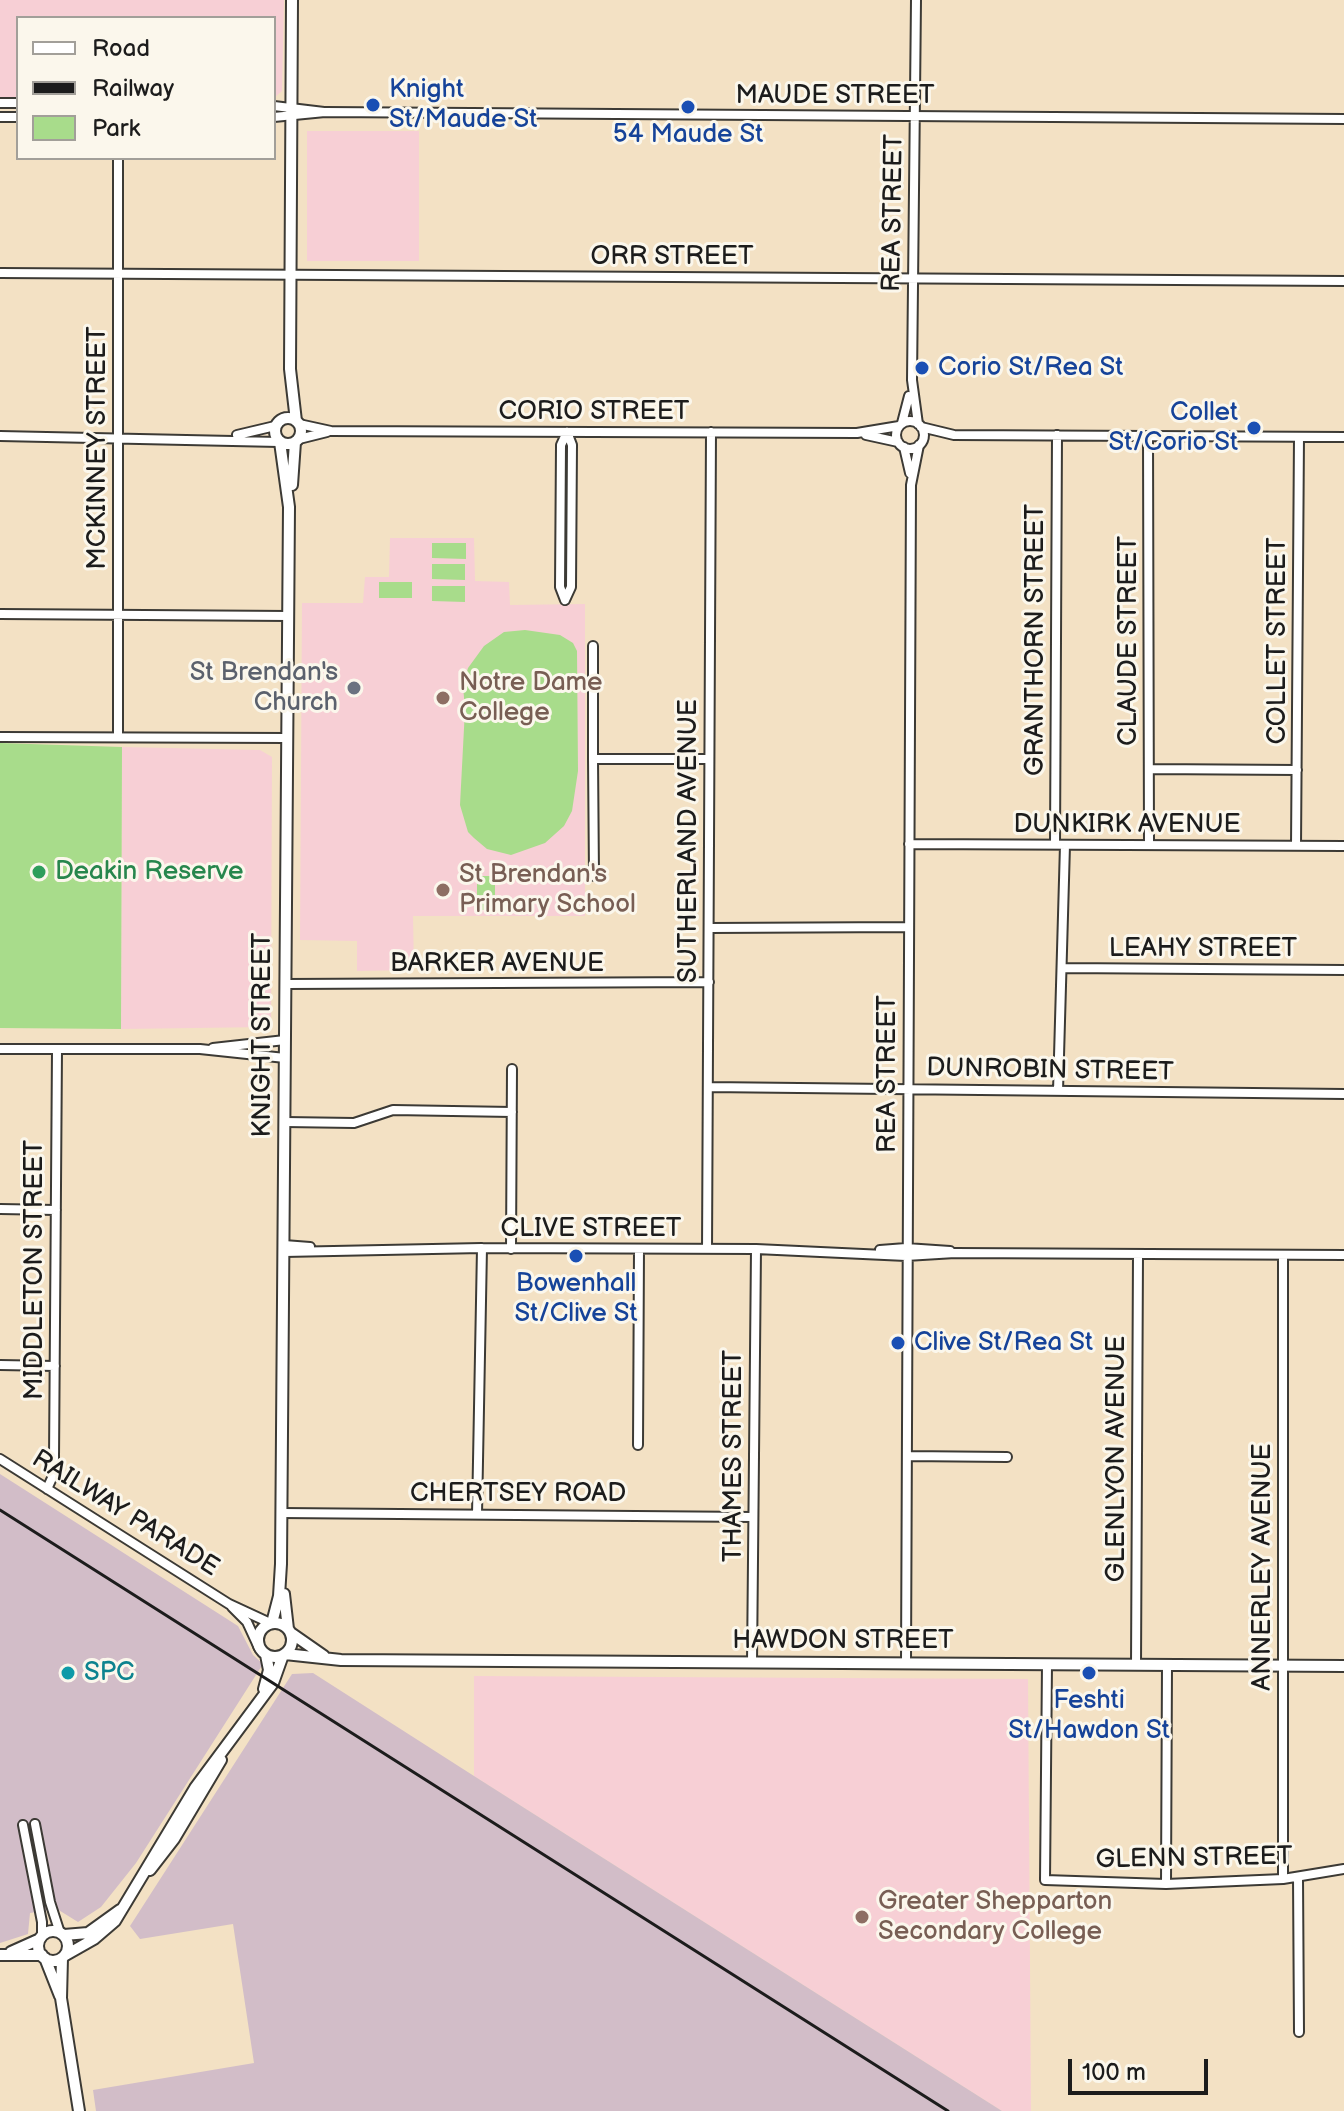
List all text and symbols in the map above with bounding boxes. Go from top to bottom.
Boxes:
legend [16,16,276,160]
text: Road [92,34,150,63]
text: Railway [92,74,174,103]
place label: Knight St/Maude St [389,74,537,136]
street label: MAUDE STREET [735,80,935,112]
marker: Knight St/Maude St [364,96,382,114]
marker: 54 Maude St [679,98,697,116]
text: Park [92,114,140,143]
place label: 54 Maude St [613,119,763,151]
street label: REA STREET [877,134,911,292]
street label: ORR STREET [590,241,754,273]
street label: MCKINNEY STREET [82,326,114,570]
place label: Corio St/Rea St [938,352,1123,384]
marker: Corio St/Rea St [913,359,931,377]
street label: CORIO STREET [499,396,689,428]
place label: Collet St/Corio St [1109,397,1238,458]
marker: Collet St/Corio St [1245,419,1263,437]
street label: GRANTHORN STREET [1020,504,1052,776]
street label: CLAUDE STREET [1113,536,1145,746]
street label: COLLET STREET [1262,537,1294,745]
place label: St Brendan's Church [190,657,338,718]
place label: Notre Dame College [459,667,603,728]
marker: St Brendan's Church [345,679,363,697]
marker: Notre Dame College [434,689,452,707]
street label: SUTHERLAND AVENUE [673,699,705,983]
street label: DUNKIRK AVENUE [1013,809,1241,841]
place label: Deakin Reserve [55,856,243,888]
place label: St Brendan's Primary School [459,859,636,920]
marker: Deakin Reserve [30,863,48,881]
marker: St Brendan's Primary School [434,881,452,899]
street label: KNIGHT STREET [247,933,279,1137]
street label: LEAHY STREET [1109,933,1297,965]
street label: BARKER AVENUE [390,948,604,980]
street label: REA STREET [872,995,904,1153]
street label: DUNROBIN STREET [926,1053,1174,1089]
street label: MIDDLETON STREET [19,1140,51,1400]
street label: CLIVE STREET [501,1213,681,1245]
marker: Bowenhall St/Clive St [567,1247,585,1265]
place label: Bowenhall St/Clive St [514,1268,638,1330]
place label: Clive St/Rea St [914,1327,1093,1359]
marker: Clive St/Rea St [889,1334,907,1352]
street label: GLENLYON AVENUE [1101,1336,1133,1582]
street label: THAMES STREET [718,1350,750,1562]
street label: ANNERLEY AVENUE [1247,1443,1279,1691]
street label: RAILWAY PARADE [26,1444,224,1584]
street label: CHERTSEY ROAD [410,1478,626,1510]
street label: HAWDON STREET [732,1625,954,1657]
place label: SPC [84,1657,135,1689]
marker: SPC [59,1664,77,1682]
marker: Feshti St/Hawdon St [1080,1664,1098,1682]
place label: Feshti St/Hawdon St [1008,1685,1170,1746]
street label: GLENN STREET [1095,1842,1293,1876]
place label: Greater Shepparton Secondary College [878,1886,1112,1948]
marker: Greater Shepparton Secondary College [853,1908,871,1926]
scale bar [1072,2043,1212,2093]
text: 100 m [1082,2058,1146,2087]

